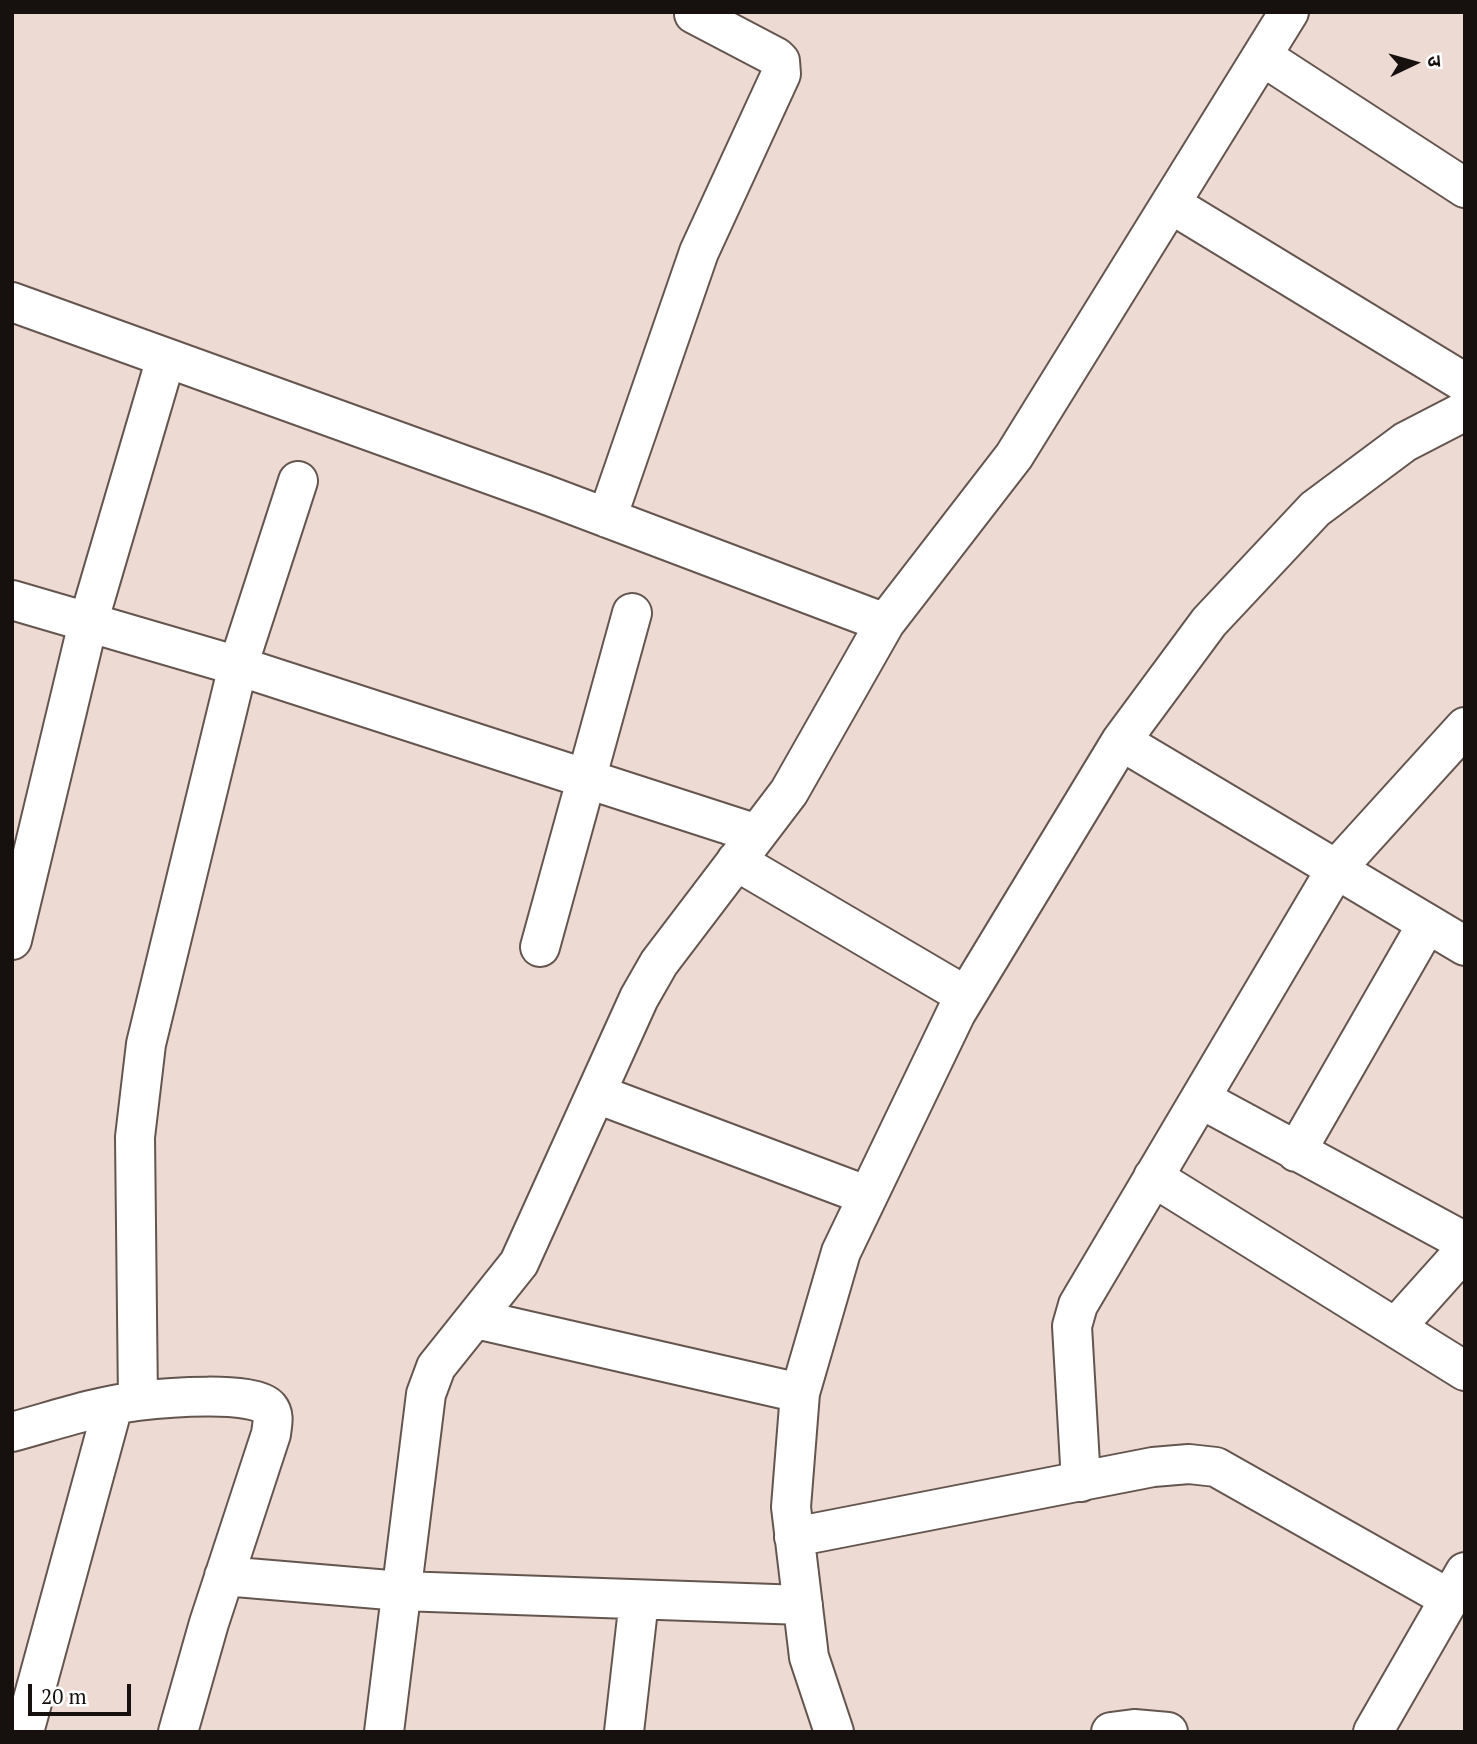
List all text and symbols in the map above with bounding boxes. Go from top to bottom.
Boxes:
north arrow [1379,28,1449,98]
text: उ [1422,54,1448,68]
scale bar [32,1670,135,1714]
text: 20 m [41,1682,87,1710]

